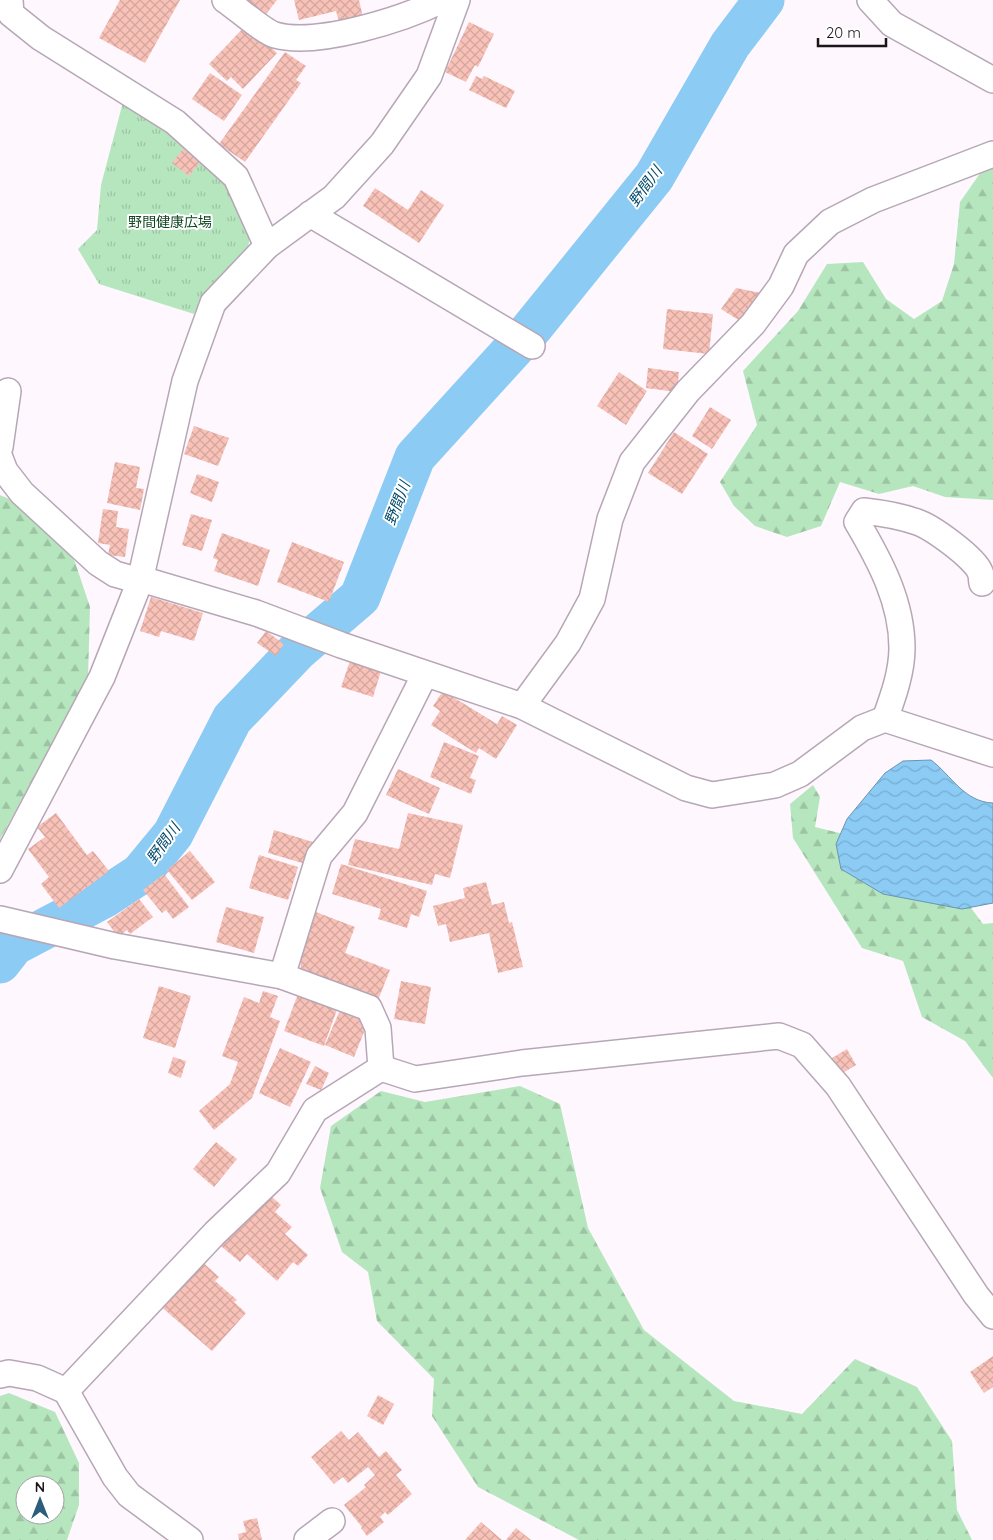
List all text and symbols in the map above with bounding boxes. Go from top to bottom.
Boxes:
scale bar [818,15,886,47]
text: 20 m [826,23,861,42]
water label: 野間川 [624,161,667,210]
park label: 野間健康広場 [128,213,212,231]
water label: 野間川 [380,477,415,527]
water label: 野間川 [142,818,185,867]
north arrow [15,1475,65,1525]
text: N [35,1478,45,1496]

